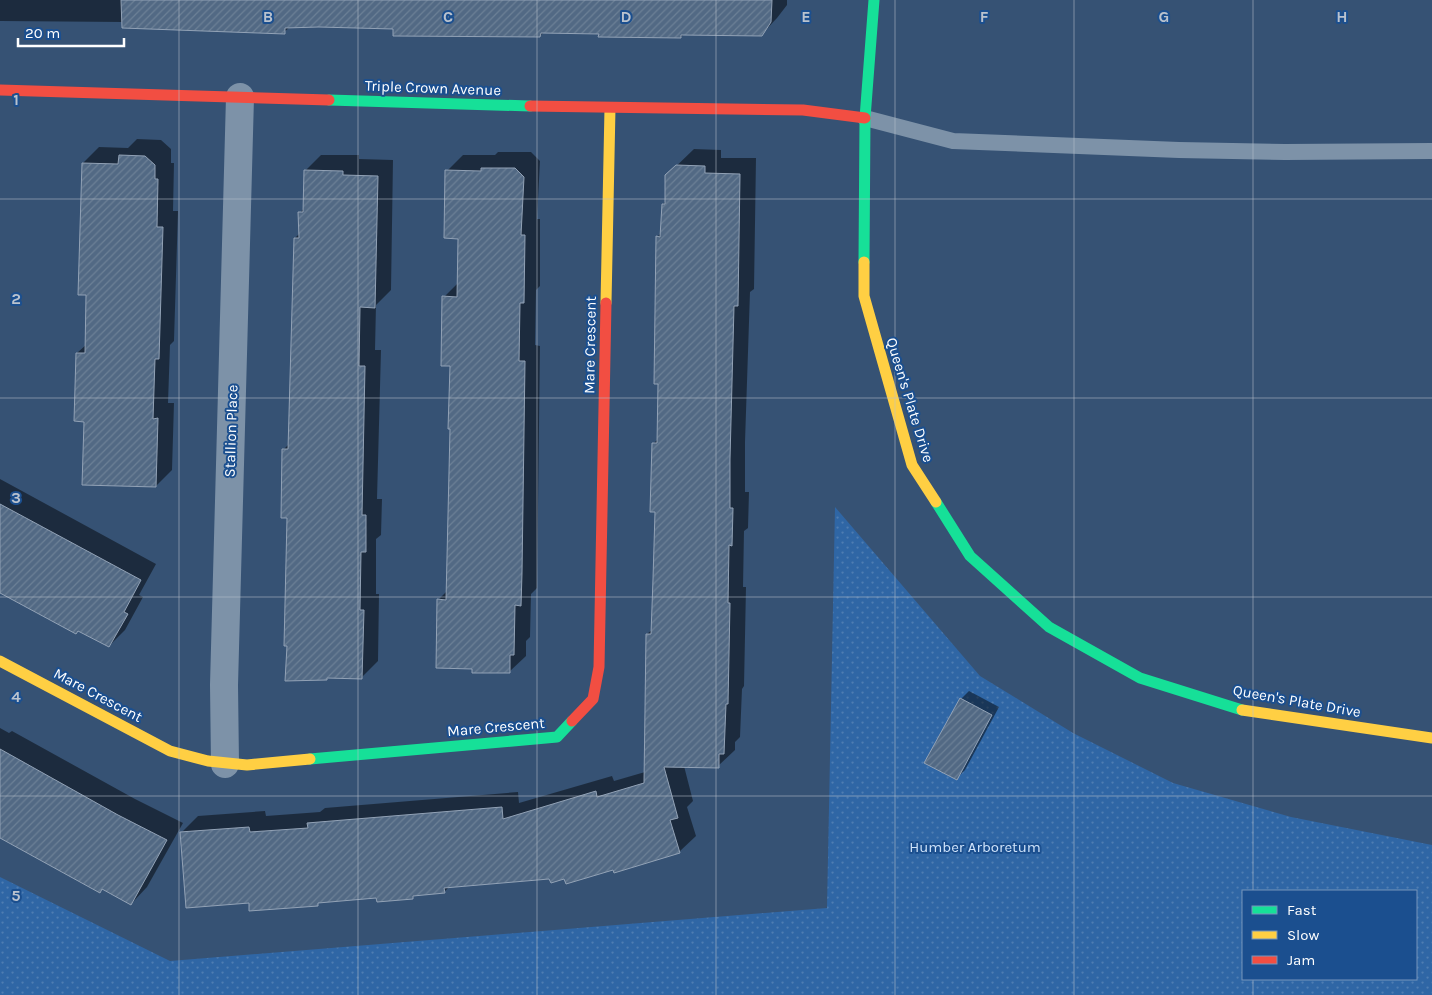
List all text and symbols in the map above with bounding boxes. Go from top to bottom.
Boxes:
text: B [263,7,273,26]
text: C [443,7,453,26]
text: D [621,7,632,26]
text: E [801,7,811,26]
text: F [980,7,989,26]
text: G [1159,7,1169,26]
text: H [1336,7,1348,26]
scale bar [18,15,124,47]
text: 20 m [25,24,60,42]
street label: Triple Crown Avenue [365,77,501,99]
text: 1 [13,90,19,109]
text: 2 [11,289,21,308]
street label: Mare Crescent [580,296,600,394]
street label: Queen's Plate Drive [882,335,938,465]
street label: Stallion Place [220,384,242,478]
text: 3 [11,488,21,507]
street label: Mare Crescent [51,664,146,726]
street label: Queen's Plate Drive [1232,681,1362,721]
text: 4 [11,687,21,706]
street label: Mare Crescent [446,714,546,740]
park label: Humber Arboretum [909,838,1041,856]
text: 5 [11,886,21,905]
legend [1242,890,1417,980]
text: Fast [1287,901,1317,919]
text: Slow [1287,926,1319,944]
text: Jam [1287,951,1315,969]

